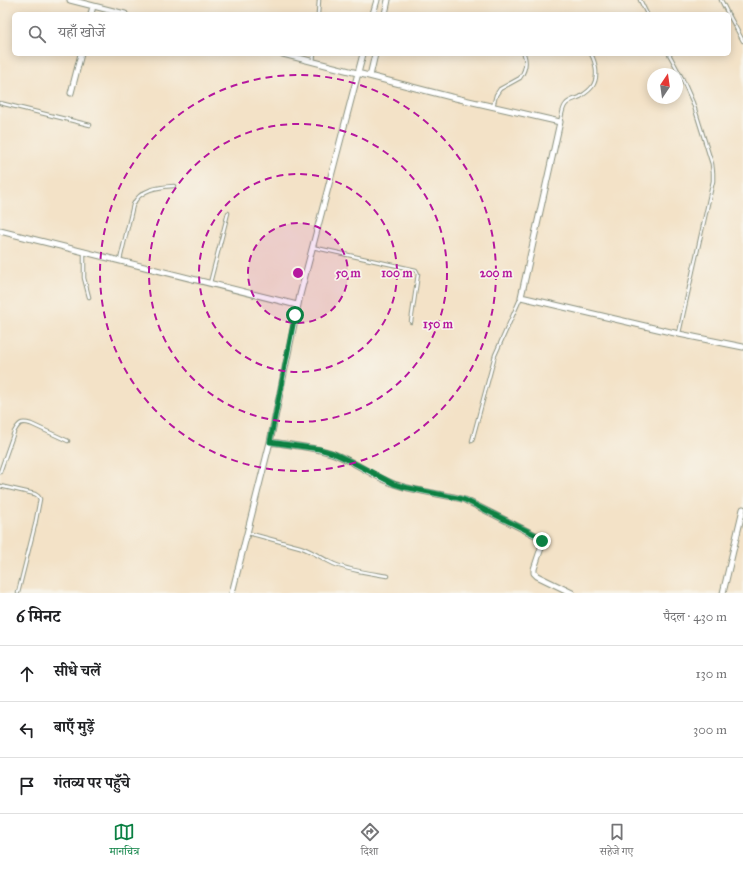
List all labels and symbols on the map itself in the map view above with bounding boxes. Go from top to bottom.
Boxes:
north arrow [647,68,683,104]
centre of rings [291,266,305,280]
text: 50 m [335,266,362,280]
text: 100 m [381,266,414,280]
text: 200 m [480,266,513,280]
route start [286,306,304,324]
text: 150 m [423,317,454,331]
route end [533,532,551,550]

